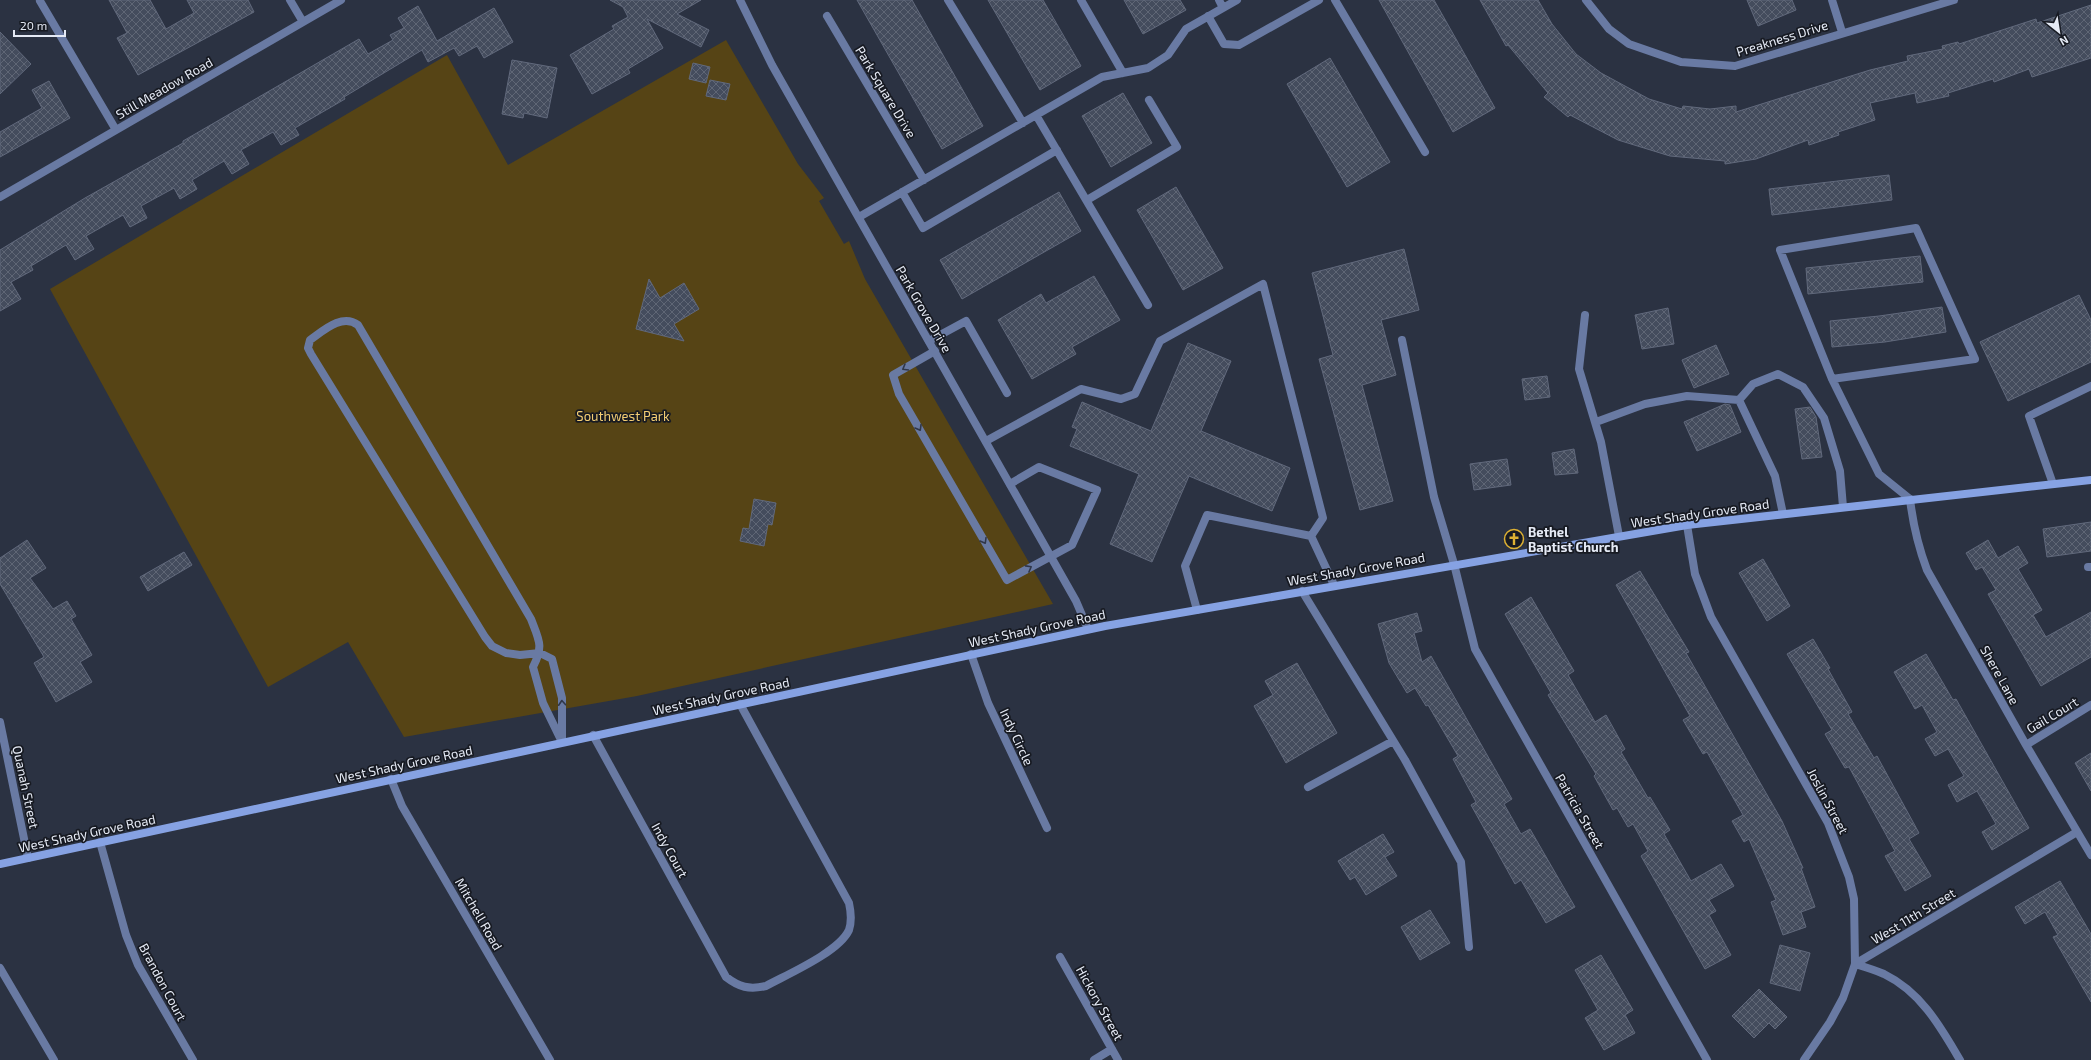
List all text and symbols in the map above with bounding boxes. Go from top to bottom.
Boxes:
scale bar [14,12,65,38]
north arrow [2039,12,2079,52]
street label: Preakness Drive [1734,16,1830,60]
text: 20 m [20,18,47,32]
text: N [2058,33,2071,49]
street label: Park Square Drive [852,43,920,141]
street label: Still Meadow Road [113,54,215,122]
street label: Park Grove Drive [893,263,955,355]
one-way arrow [902,364,909,371]
park label: Southwest Park [576,408,670,424]
one-way arrow [914,424,921,431]
street label: West Shady Grove Road [1630,495,1770,531]
place label: Bethel Baptist Church [1528,524,1619,555]
church icon: Bethel Baptist Church [1503,528,1525,550]
one-way arrow [980,537,987,544]
street label: West Shady Grove Road [1286,549,1426,589]
one-way arrow [1025,565,1032,573]
street label: West Shady Grove Road [967,606,1107,650]
street label: Shere Lane [1977,643,2023,707]
street label: West Shady Grove Road [651,674,791,718]
street label: Gail Court [2023,693,2081,737]
one-way arrow [557,700,566,706]
street label: Indy Circle [997,706,1037,768]
street label: West Shady Grove Road [334,742,474,786]
street label: Quanah Street [9,744,43,830]
street label: Joslin Street [1804,765,1852,837]
street label: Patricia Street [1552,771,1608,851]
street label: West Shady Grove Road [17,811,157,855]
street label: Indy Court [648,820,692,880]
street label: Mitchell Road [452,875,506,953]
street label: West 11th Street [1868,885,1958,947]
street label: Brandon Court [136,940,190,1024]
street label: Hickory Street [1073,963,1127,1043]

